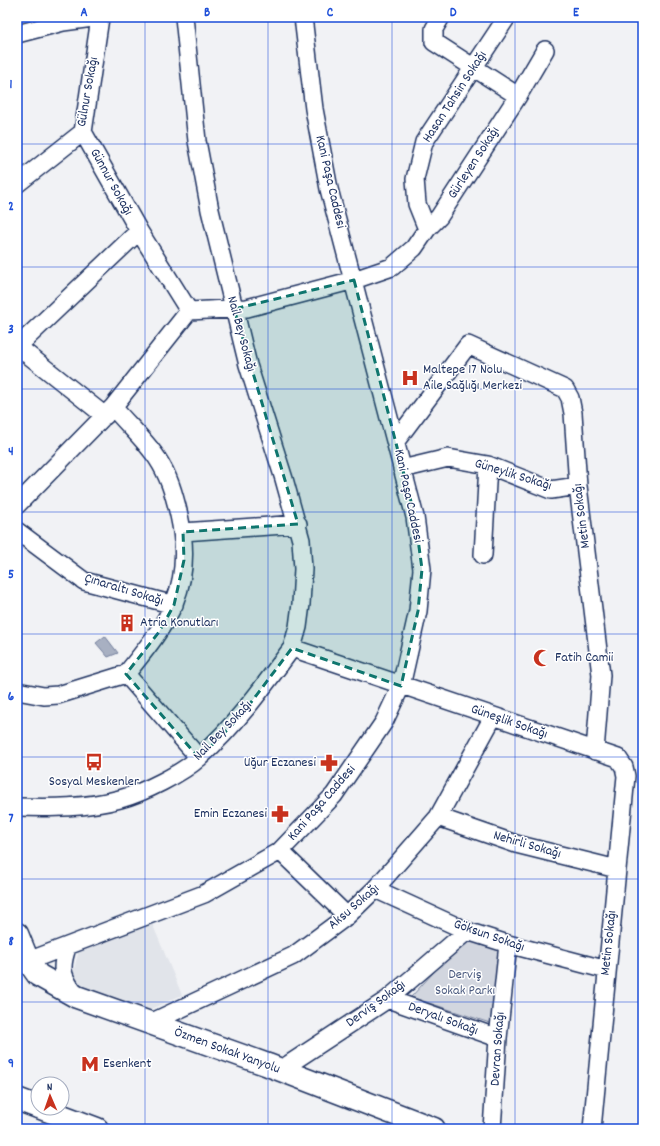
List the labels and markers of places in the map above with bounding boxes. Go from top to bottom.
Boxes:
place label: Maltepe 17 Nolu Aile Sağlığı Merkezi [423,360,522,396]
hospital icon: Maltepe 17 Nolu Aile Sağlığı Merkezi [400,368,420,388]
building icon: Atria Konutları [117,613,137,633]
place label: Atria Konutları [140,613,218,633]
mosque icon: Fatih Camii [532,648,552,668]
place label: Fatih Camii [555,648,614,668]
bus stop icon: Sosyal Meskenler [84,752,104,772]
place label: Uğur Eczanesi [244,753,316,773]
pharmacy icon: Uğur Eczanesi [319,753,339,773]
place label: Sosyal Meskenler [49,772,140,792]
place label: Emin Eczanesi [194,804,267,824]
pharmacy icon: Emin Eczanesi [270,804,290,824]
metro station icon: Esenkent [80,1054,100,1074]
place label: Esenkent [103,1054,151,1074]

